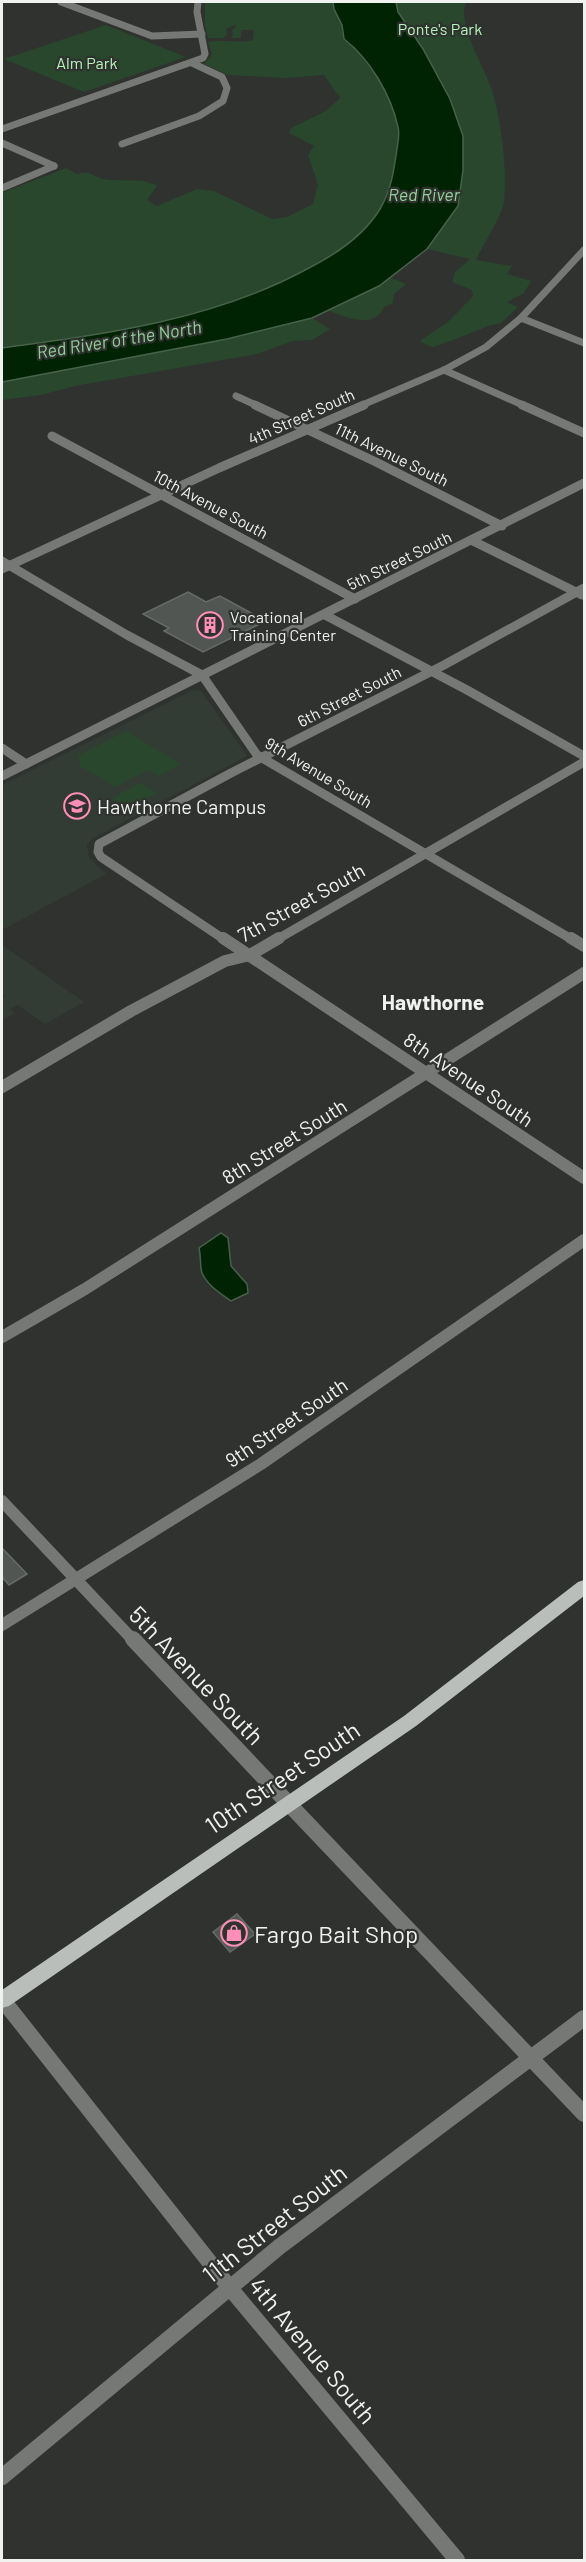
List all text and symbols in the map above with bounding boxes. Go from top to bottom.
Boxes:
park label: Ponte's Park [398,19,482,38]
park label: Alm Park [56,53,118,72]
water label: Red River [388,183,461,205]
water label: Red River of the North [35,315,203,363]
street label: 4th Street South [245,384,357,448]
street label: 11th Avenue South [332,418,452,490]
street label: 10th Avenue South [150,466,272,542]
street label: 5th Street South [344,527,454,593]
place label: Vocational Training Center [230,607,336,644]
building icon: Vocational Training Center [195,610,225,640]
street label: 6th Street South [294,662,404,730]
street label: 9th Avenue South [262,733,376,811]
school or university icon: Hawthorne Campus [62,791,92,821]
place label: Hawthorne Campus [97,794,266,818]
street label: 7th Street South [233,857,369,947]
district label: Hawthorne [382,989,484,1014]
street label: 8th Avenue South [400,1027,538,1131]
street label: 8th Street South [217,1093,351,1189]
street label: 9th Street South [220,1372,352,1472]
street label: 5th Avenue South [124,1600,270,1750]
street label: 10th Street South [199,1715,365,1839]
shop icon: Fargo Bait Shop [219,1918,249,1948]
place label: Fargo Bait Shop [254,1919,418,1948]
street label: 11th Street South [196,2158,352,2288]
street label: 4th Avenue South [243,2271,383,2429]

